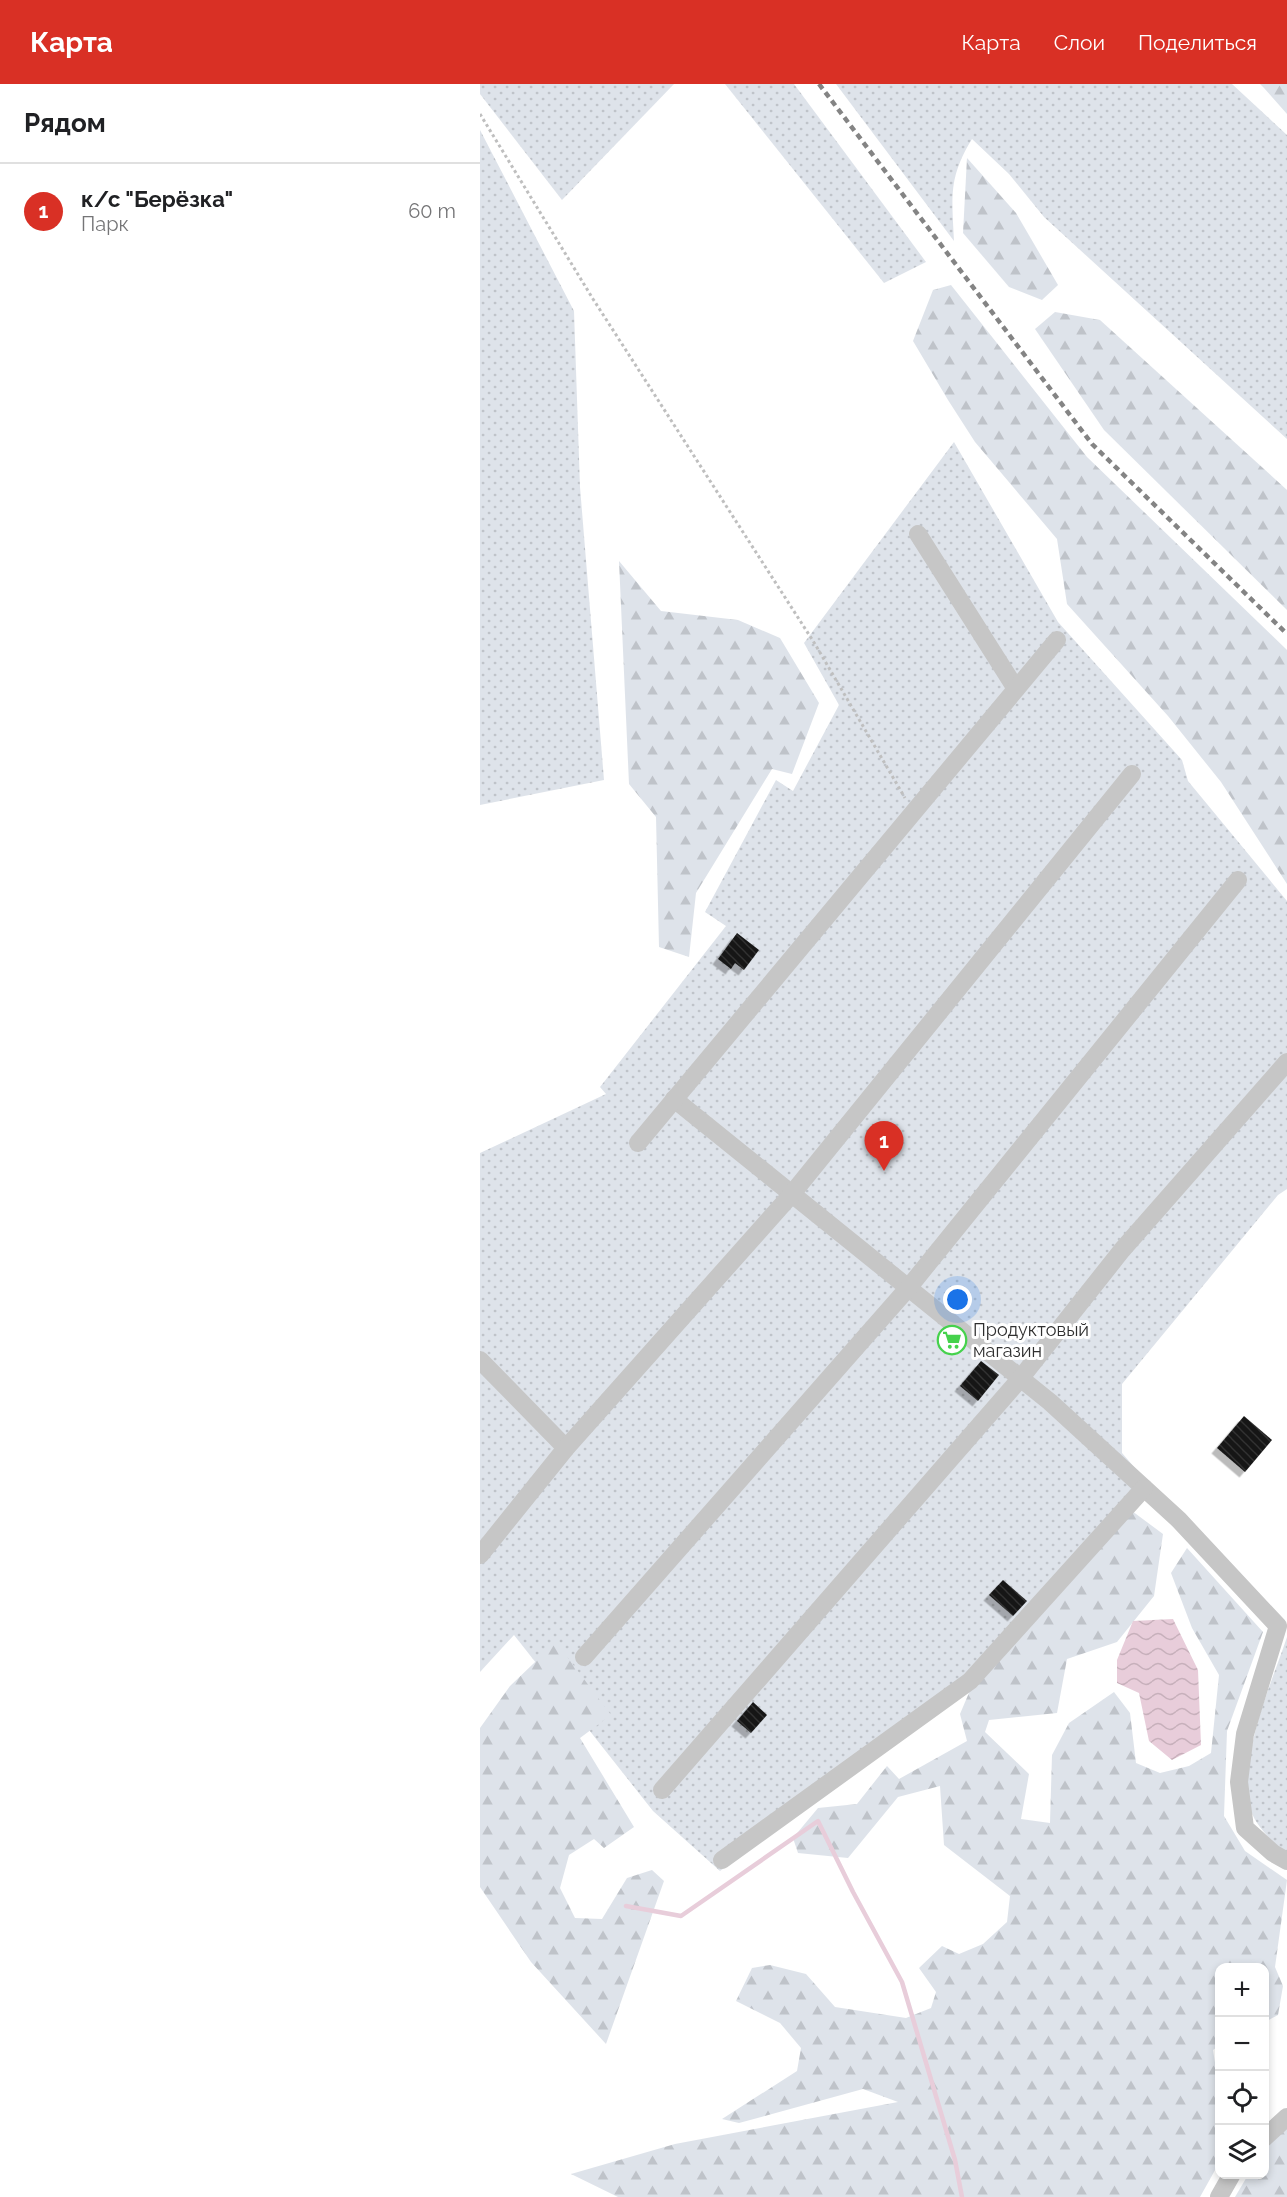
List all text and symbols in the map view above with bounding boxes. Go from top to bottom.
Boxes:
text: Карта [30,26,113,59]
text: Карта [962,30,1021,55]
text: Слои [1054,30,1105,55]
text: Поделиться [1138,30,1257,55]
text: Рядом [24,108,106,138]
text: к/с "Берёзка" [81,186,233,212]
text: 1 [39,199,48,223]
text: 60 m [408,199,456,223]
text: Парк [81,212,129,236]
pin: 1 [864,1122,904,1171]
your location [943,1285,972,1314]
place label: Продуктовый магазин [973,1319,1089,1361]
supermarket icon: Продуктовый магазин [936,1324,968,1356]
map controls [1215,1963,1269,2179]
button: + [1215,1963,1269,2017]
button: − [1215,2017,1269,2071]
button: locate [1215,2071,1269,2125]
button: layers [1215,2125,1269,2179]

